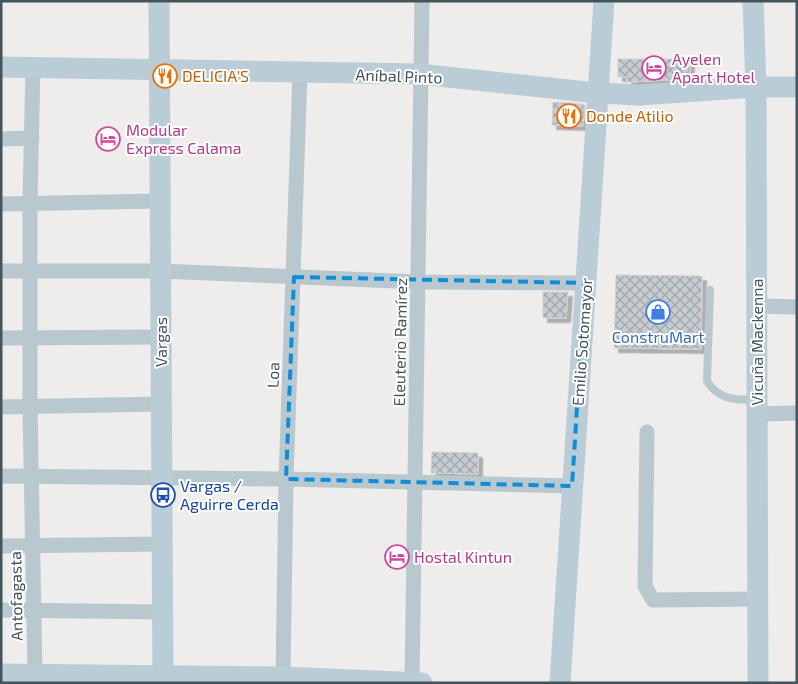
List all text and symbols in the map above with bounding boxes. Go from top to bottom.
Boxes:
place label: Ayelen Apart Hotel [672,49,756,86]
hotel icon: Ayelen Apart Hotel [641,55,667,81]
restaurant icon: DELICIA'S [152,63,178,89]
street label: Aníbal Pinto [355,64,443,87]
place label: DELICIA'S [182,66,249,85]
restaurant icon: Donde Atilio [556,103,582,129]
place label: Donde Atilio [586,106,674,125]
place label: Modular Express Calama [126,120,242,157]
hotel icon: Modular Express Calama [95,126,121,152]
street label: Eleuterio Ramírez [389,277,410,407]
street label: Emilio Sotomayor [568,277,595,407]
street label: Vicuña Mackenna [747,279,766,405]
shop icon: ConstruMart [645,299,671,325]
street label: Vargas [151,317,170,367]
place label: ConstruMart [612,327,704,346]
street label: Loa [263,362,282,388]
place label: Vargas / Aguirre Cerda [180,476,279,513]
bus stop icon: Vargas / Aguirre Cerda [150,482,176,508]
hotel icon: Hostal Kintun [384,544,410,570]
place label: Hostal Kintun [414,547,512,566]
street label: Antofagasta [5,551,26,641]

